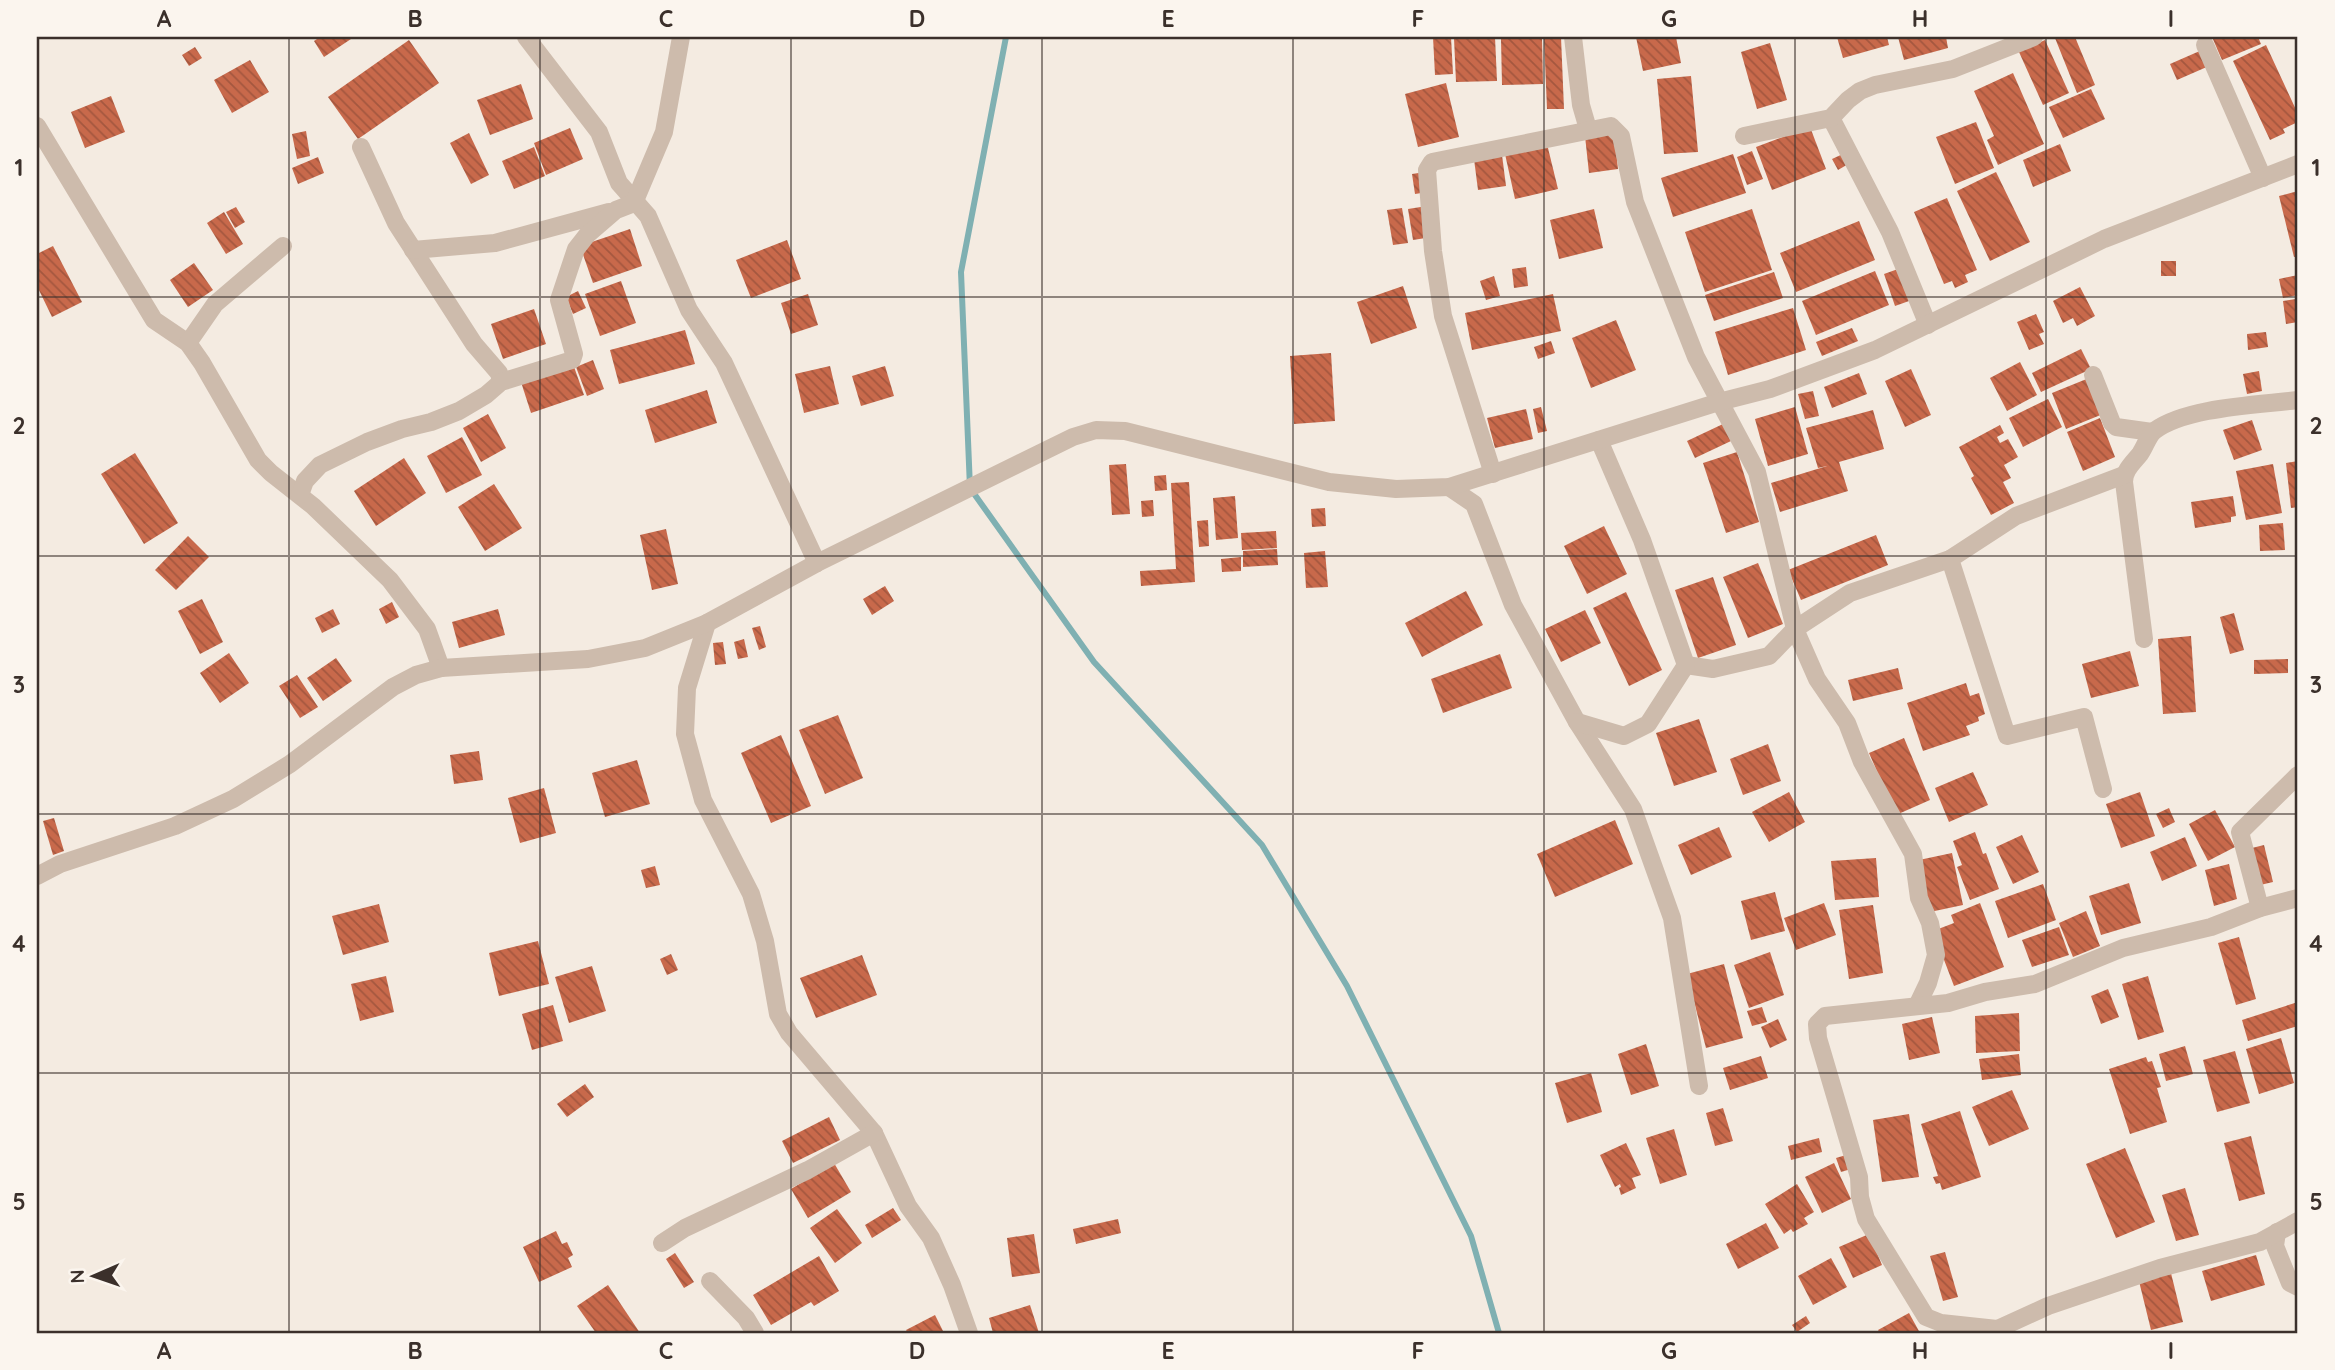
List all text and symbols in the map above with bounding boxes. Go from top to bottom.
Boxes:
text: A [157,4,172,33]
text: B [407,4,423,33]
text: C [659,4,673,33]
text: D [909,4,925,33]
text: E [1161,4,1175,33]
text: F [1412,4,1424,33]
text: G [1661,4,1677,33]
text: H [1912,4,1928,33]
text: I [2168,4,2174,33]
text: 1 [15,153,23,182]
text: 1 [2312,153,2320,182]
text: 2 [12,411,26,440]
text: 2 [2309,411,2323,440]
text: 3 [13,670,25,699]
text: 3 [2310,670,2322,699]
text: 4 [12,929,26,958]
text: 4 [2309,929,2323,958]
text: 5 [12,1187,26,1216]
text: 5 [2309,1187,2323,1216]
north arrow [60,1240,130,1310]
text: N [65,1269,89,1284]
text: A [157,1336,172,1365]
text: B [407,1336,423,1365]
text: C [659,1336,673,1365]
text: D [909,1336,925,1365]
text: E [1161,1336,1175,1365]
text: F [1412,1336,1424,1365]
text: G [1661,1336,1677,1365]
text: H [1912,1336,1928,1365]
text: I [2168,1336,2174,1365]

